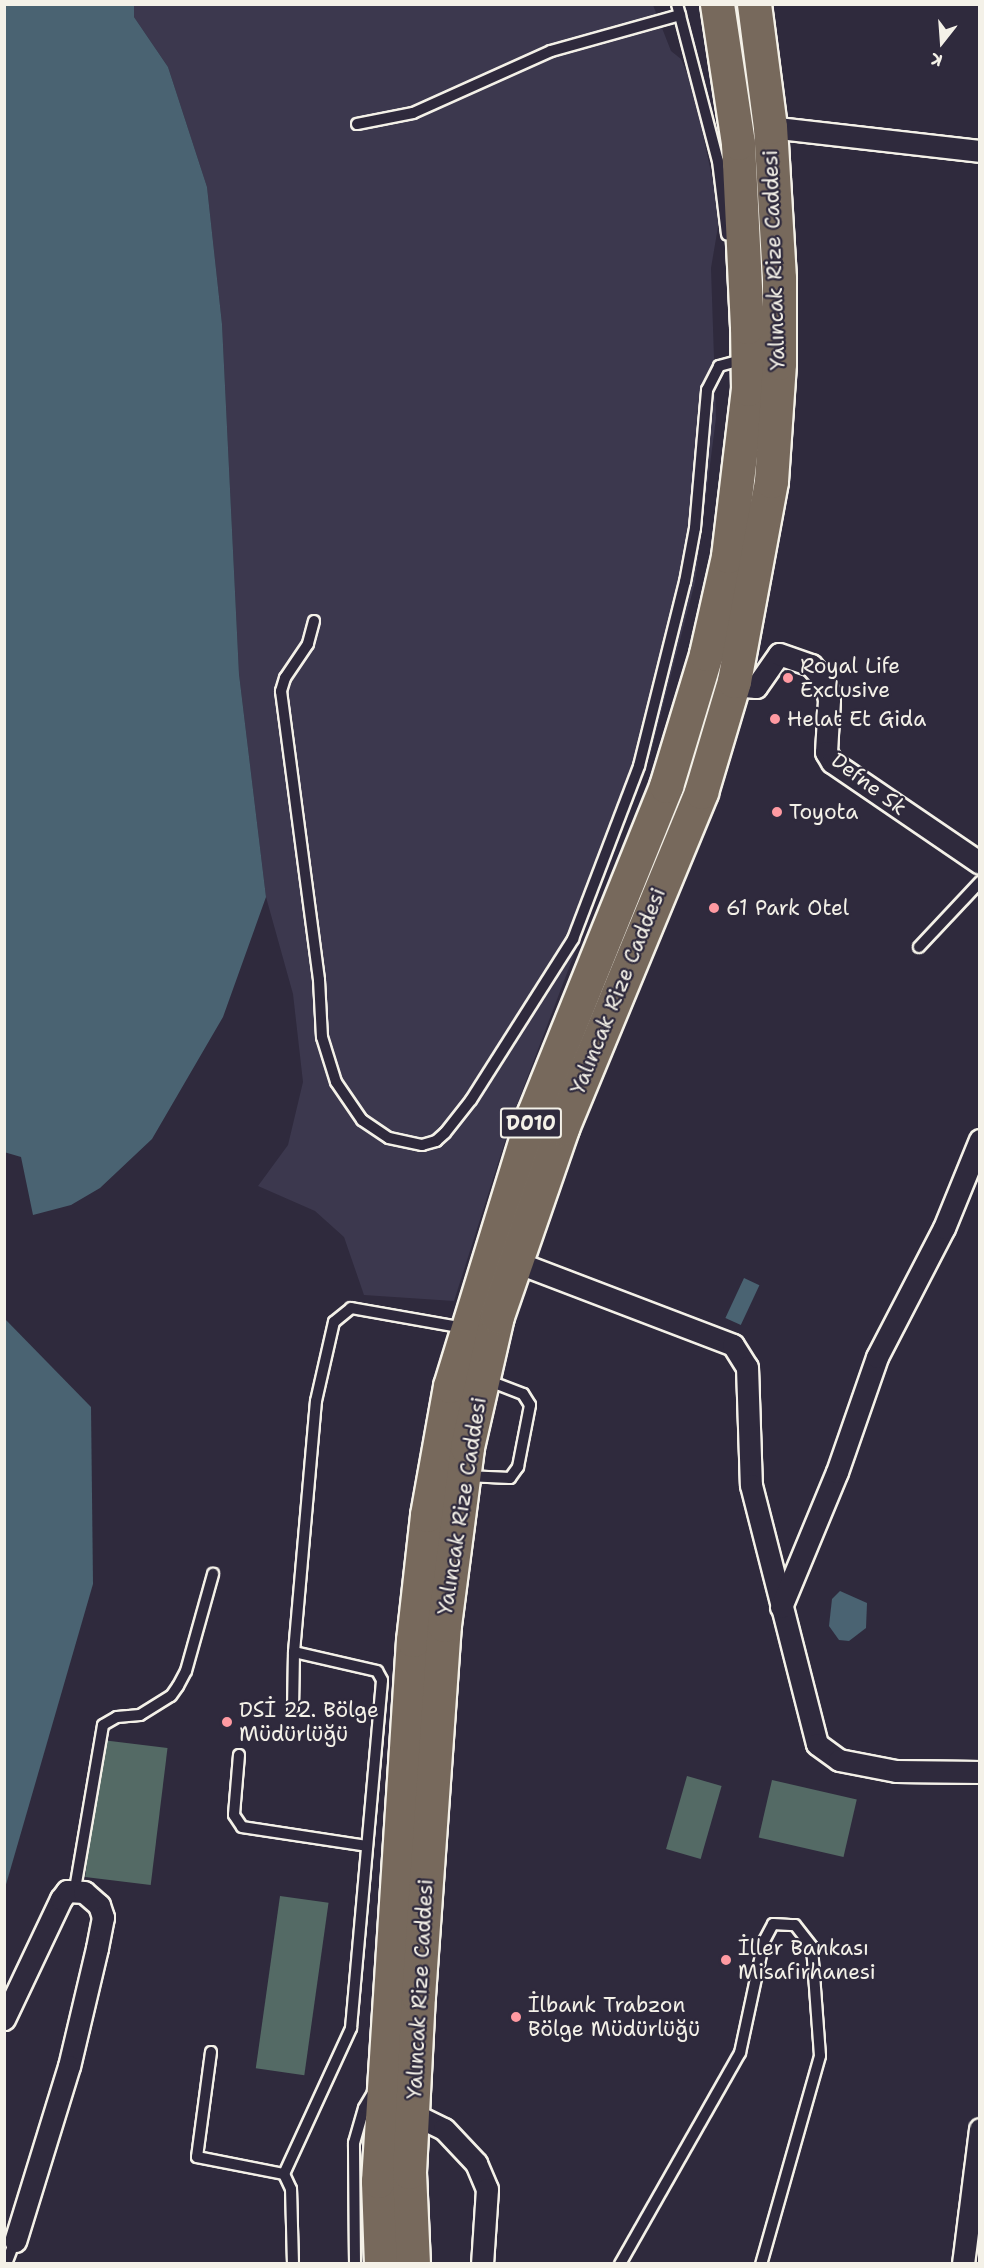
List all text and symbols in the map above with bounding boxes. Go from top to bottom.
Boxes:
north arrow [912,12,972,72]
text: K [928,48,945,71]
street label: Yalıncak Rize Caddesi [758,149,790,371]
place label: Royal Life Exclusive [800,653,900,703]
marker: Royal Life Exclusive [781,671,795,685]
place label: Helat Et Gida [787,706,926,732]
marker: Helat Et Gida [768,712,782,726]
street label: Defne Sk [826,747,912,821]
place label: Toyota [789,799,858,825]
marker: Toyota [770,805,784,819]
street label: Yalıncak Rize Caddesi [565,884,671,1098]
place label: 61 Park Otel [726,895,849,921]
marker: 61 Park Otel [707,901,721,915]
road number: D010 [500,1106,562,1140]
street label: Yalıncak Rize Caddesi [432,1395,492,1617]
place label: DSİ 22. Bölge Müdürlüğü [239,1697,379,1747]
marker: DSİ 22. Bölge Müdürlüğü [220,1715,234,1729]
street label: Yalıncak Rize Caddesi [402,1878,438,2100]
place label: İller Bankası Misafirhanesi [738,1935,876,1985]
marker: İller Bankası Misafirhanesi [719,1953,733,1967]
place label: İlbank Trabzon Bölge Müdürlüğü [528,1992,700,2042]
marker: İlbank Trabzon Bölge Müdürlüğü [509,2010,523,2024]

